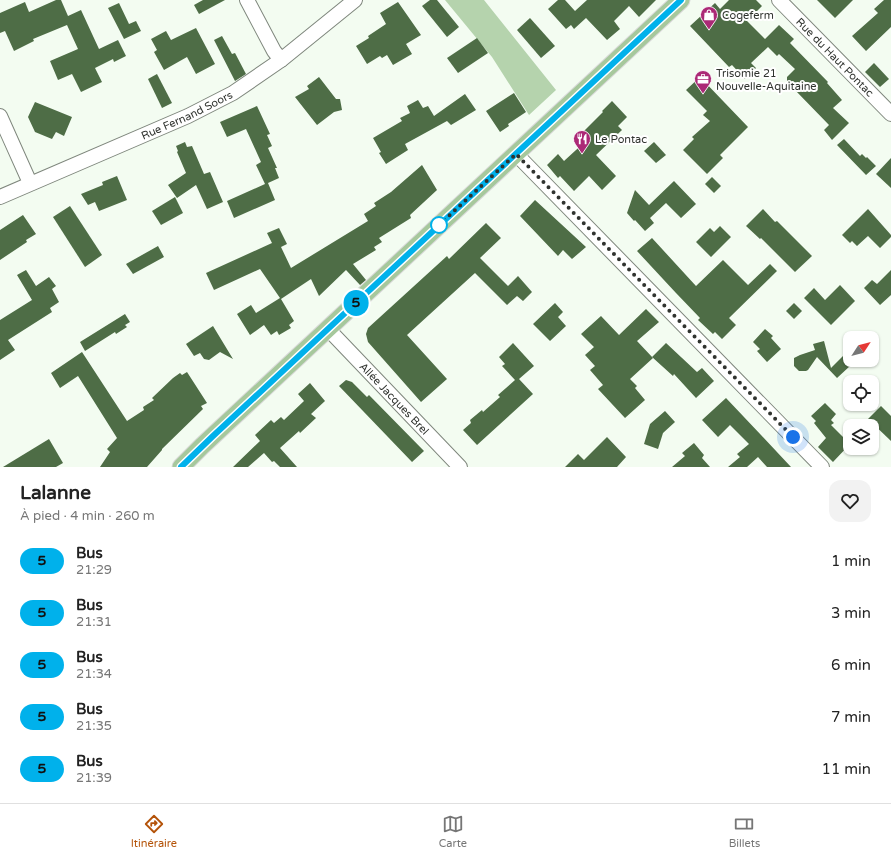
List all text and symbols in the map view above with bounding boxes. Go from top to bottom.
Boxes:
shop icon: Cogeferm [699,5,719,30]
place label: Cogeferm [722,9,774,22]
street label: Rue du Haut Pontac [794,15,877,99]
place label: Trisomie 21 Nouvelle-Aquitaine [716,67,817,93]
office icon: Trisomie 21 Nouvelle-Aquitaine [693,69,713,94]
street label: Rue Fernand Soors [139,88,235,142]
restaurant icon: Le Pontac [572,129,592,154]
place label: Le Pontac [595,133,647,146]
unlabelled marker [430,216,448,234]
line badge: 5 [343,290,369,316]
text: 5 [352,294,360,311]
north arrow [843,331,879,367]
map controls [843,331,879,455]
street label: Allée Jacques Brel [357,360,432,437]
button: locate [843,375,879,411]
button: layers [843,419,879,455]
your location [783,427,803,447]
button: heart [829,480,871,522]
text: Lalanne [20,482,91,504]
text: À pied · 4 min · 260 m [20,508,155,524]
text: Bus [76,544,103,562]
text: 5 [38,552,46,569]
text: 1 min [831,552,871,570]
text: 21:29 [76,562,112,578]
text: Bus [76,596,103,614]
text: 5 [38,604,46,621]
text: 3 min [831,604,871,622]
text: 21:31 [76,614,112,630]
text: Bus [76,648,103,666]
text: 5 [38,656,46,673]
text: 6 min [831,656,871,674]
text: 21:34 [76,666,112,682]
text: Bus [76,700,103,718]
text: 5 [38,708,46,725]
text: 7 min [831,708,871,726]
text: 21:35 [76,718,112,734]
text: Bus [76,752,103,770]
text: 5 [38,760,46,777]
text: 11 min [822,760,871,778]
text: 21:39 [76,770,112,786]
tab: Itinéraire [131,813,177,850]
tab: Carte [439,813,467,850]
tab: Billets [729,813,760,850]

